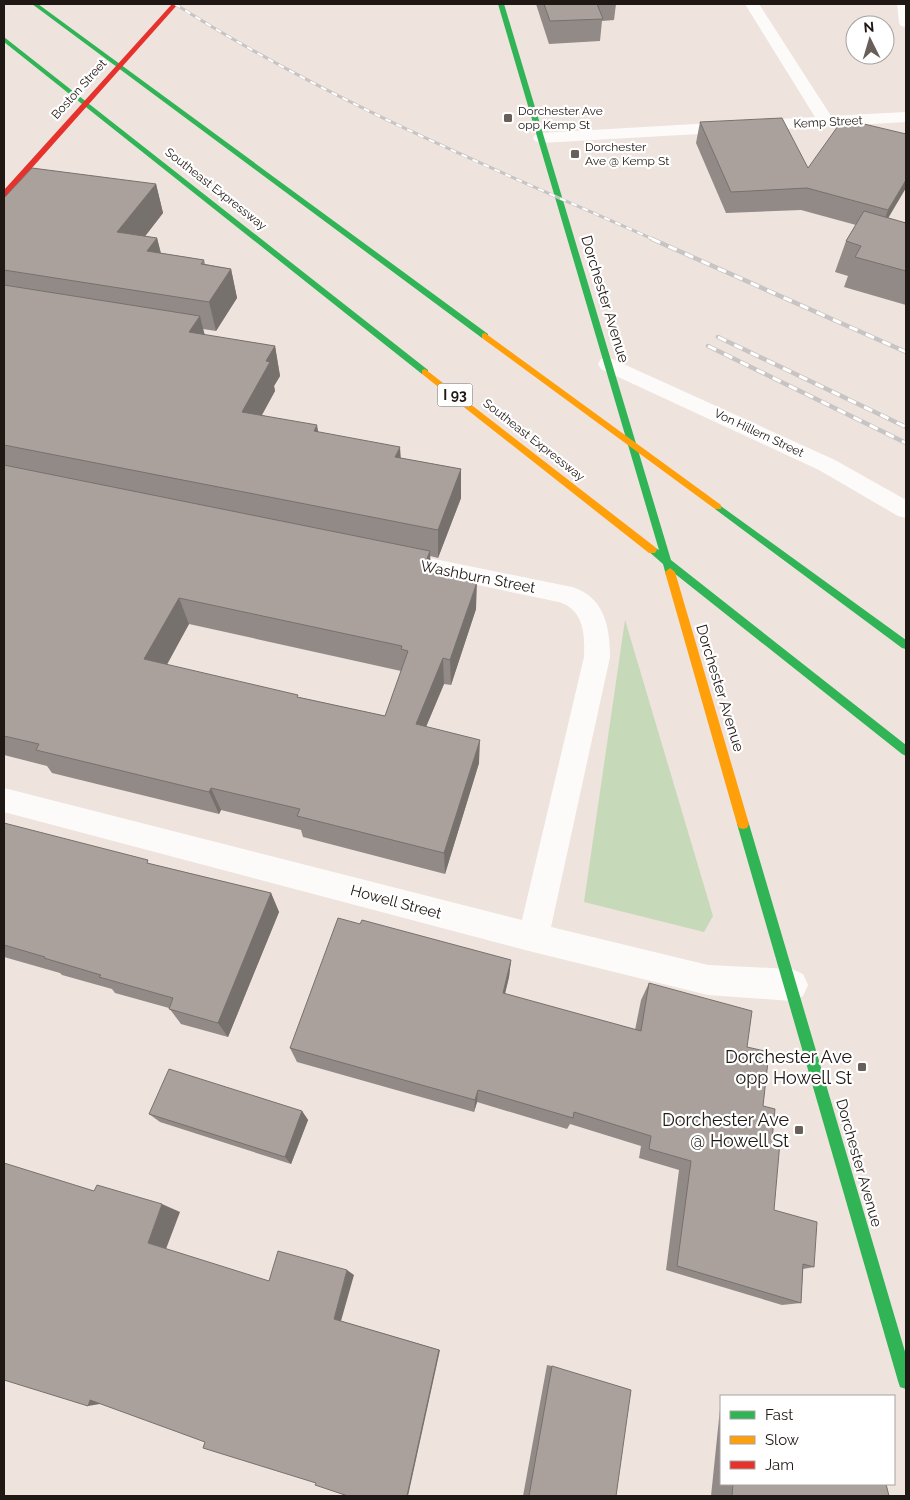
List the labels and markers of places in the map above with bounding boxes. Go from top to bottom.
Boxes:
place label: Dorchester Ave opp Kemp St [518,104,603,132]
marker: Dorchester Ave opp Kemp St [502,112,514,124]
place label: Dorchester Ave @ Kemp St [585,140,669,168]
marker: Dorchester Ave @ Kemp St [569,148,581,160]
place label: Dorchester Ave opp Howell St [725,1046,852,1088]
marker: Dorchester Ave opp Howell St [856,1061,868,1073]
place label: Dorchester Ave @ Howell St [662,1109,789,1151]
marker: Dorchester Ave @ Howell St [793,1124,805,1136]

